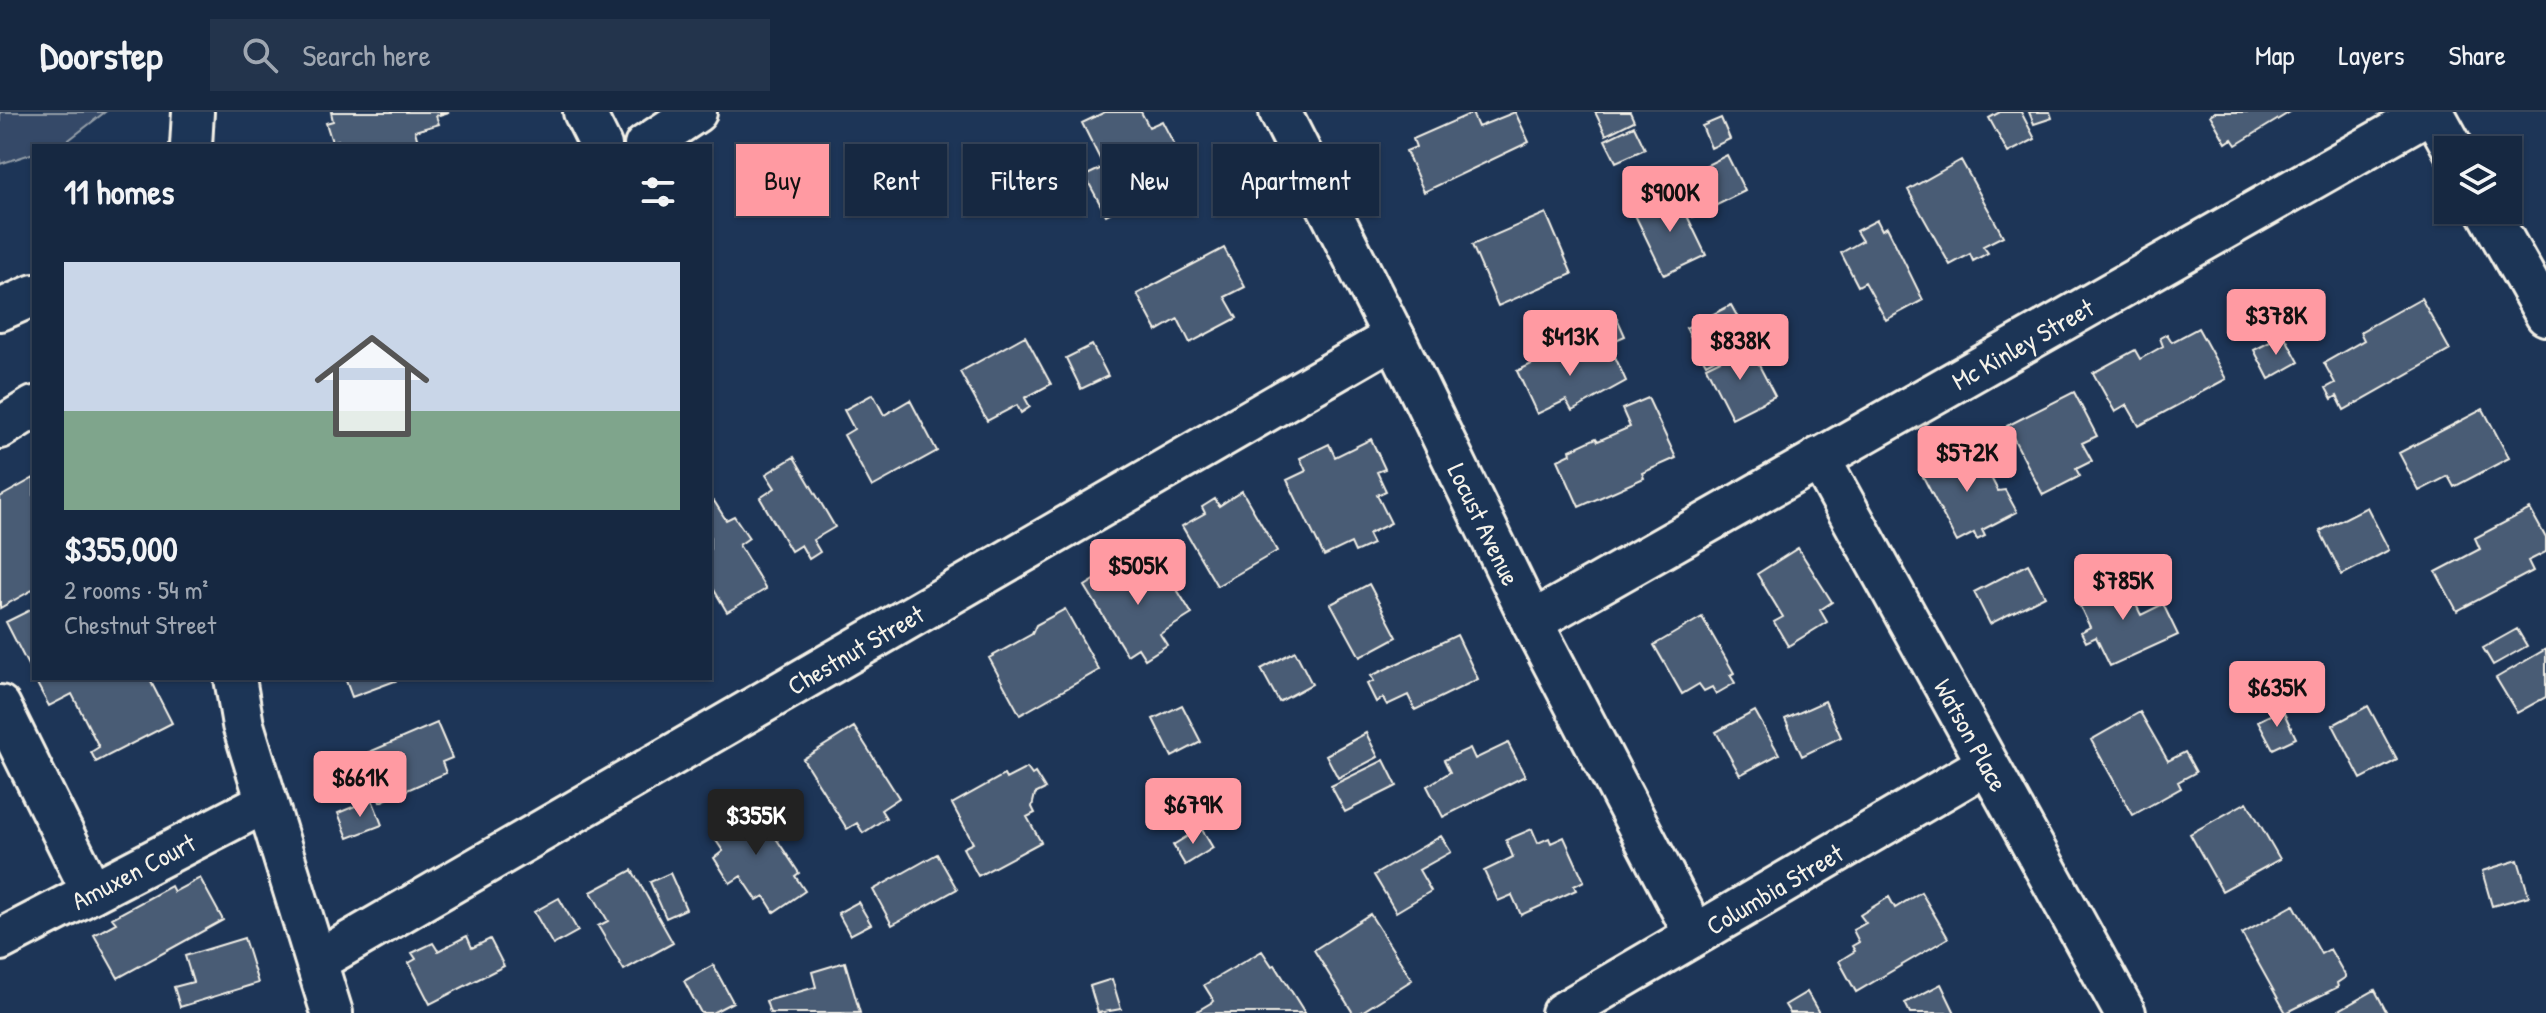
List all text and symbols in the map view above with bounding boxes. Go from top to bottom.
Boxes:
search box [210,19,770,91]
text: Doorstep [40,29,162,81]
icon: search [238,33,282,77]
text: Search here [302,35,431,75]
text: Map [2255,36,2295,74]
text: Layers [2339,36,2404,74]
text: Share [2448,36,2506,74]
map controls [2434,136,2522,224]
button: layers [2434,136,2522,224]
chip: Buy [736,144,829,216]
chip: Rent [845,144,947,216]
chip: Filters [963,144,1086,216]
chip: New [1102,144,1197,216]
chip: Apartment [1213,144,1379,216]
pin: $900K [1614,166,1726,234]
text: 11 homes [64,169,174,215]
icon: filters [636,170,680,214]
text: $900K [1640,174,1700,209]
street label: Mc Kinley Street [1945,289,2101,398]
pin: $378K [2220,289,2332,357]
text: $378K [2245,297,2307,332]
pin: $413K [1514,310,1626,378]
icon: home [300,314,444,458]
pin: $838K [1684,314,1796,382]
text: $413K [1541,318,1599,353]
text: $838K [1710,322,1770,357]
pin: $572K [1911,426,2023,494]
text: $572K [1936,434,1998,469]
street label: Locust Avenue [1440,457,1529,591]
text: $355,000 [64,526,178,572]
pin: $505K [1082,539,1194,607]
text: $505K [1108,547,1168,582]
pin: $785K [2067,554,2179,622]
text: $785K [2092,562,2154,597]
text: 2 rooms · 54 m² [64,572,208,607]
street label: Chestnut Street [781,595,931,702]
text: Chestnut Street [64,607,216,642]
pin: $635K [2221,661,2333,729]
text: $635K [2247,669,2307,704]
street label: Watson Place [1926,672,2017,797]
pin: $661K [304,751,416,819]
text: $661K [332,759,388,794]
pin: $679K [1137,778,1249,846]
text: $679K [1163,786,1223,821]
pin: $355K [700,789,812,857]
text: $355K [726,797,786,832]
street label: Amuxen Court [65,824,202,917]
street label: Columbia Street [1699,834,1850,942]

